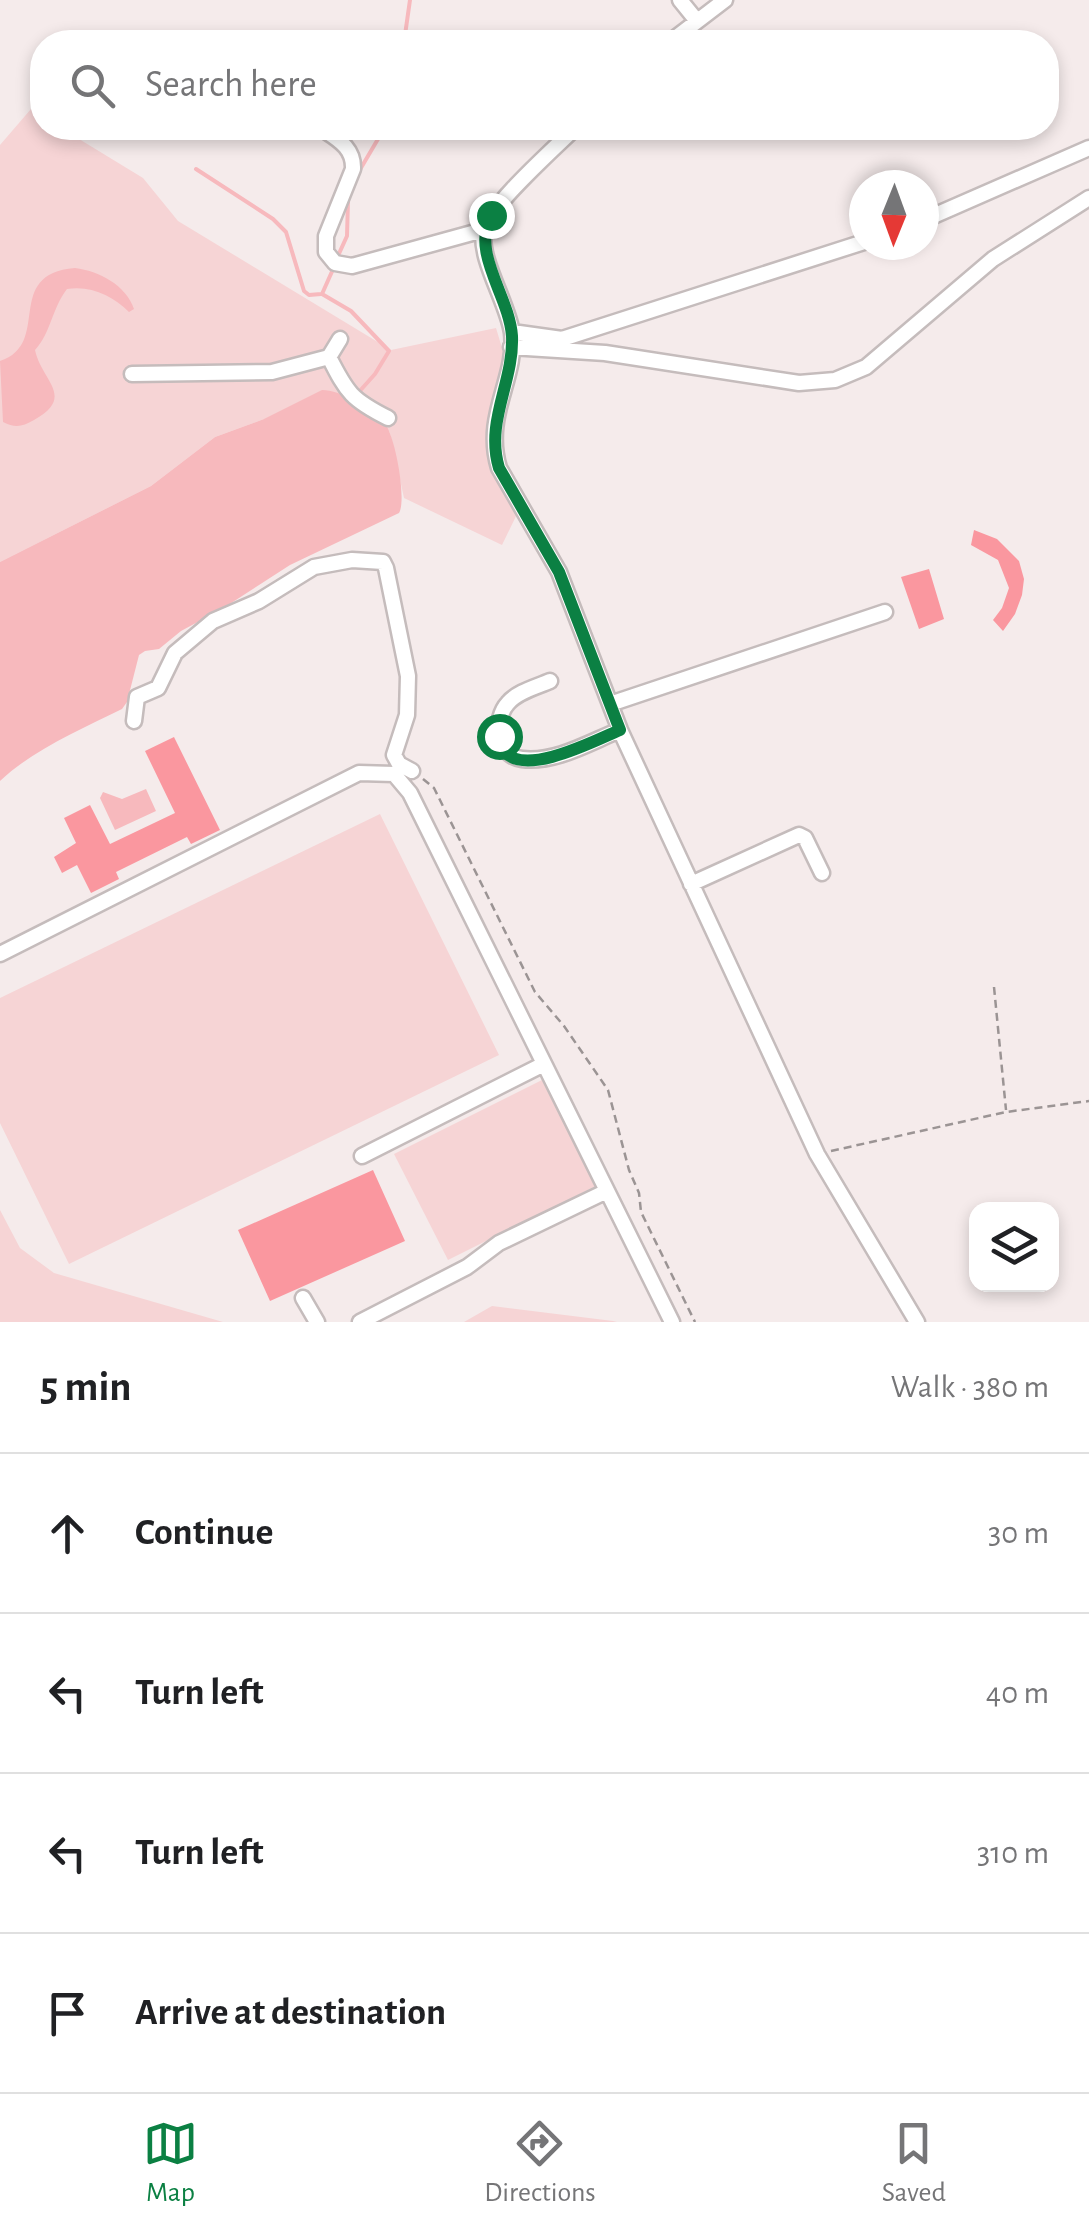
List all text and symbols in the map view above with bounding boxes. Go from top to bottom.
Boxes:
search box [30,30,1059,140]
icon: search [65,58,120,113]
text: Search here [145,66,317,104]
north arrow [849,170,939,260]
route end [469,193,515,239]
route start [477,714,523,760]
map controls [969,1202,1059,1292]
button: layers [969,1202,1059,1292]
text: 5 min [40,1366,132,1408]
text: Walk · 380 m [891,1371,1049,1403]
icon: ahead [40,1506,95,1561]
text: Continue [135,1514,273,1552]
text: 30 m [988,1517,1049,1549]
icon: left [40,1666,95,1721]
text: Turn left [135,1674,263,1712]
text: 40 m [986,1677,1049,1709]
icon: left [40,1826,95,1881]
text: Turn left [135,1834,263,1872]
text: 310 m [977,1837,1049,1869]
icon: arrive [40,1986,95,2041]
text: Arrive at destination [135,1994,446,2032]
tab: Map [143,2116,198,2210]
tab: Directions [484,2116,596,2210]
tab: Saved [882,2116,946,2210]

